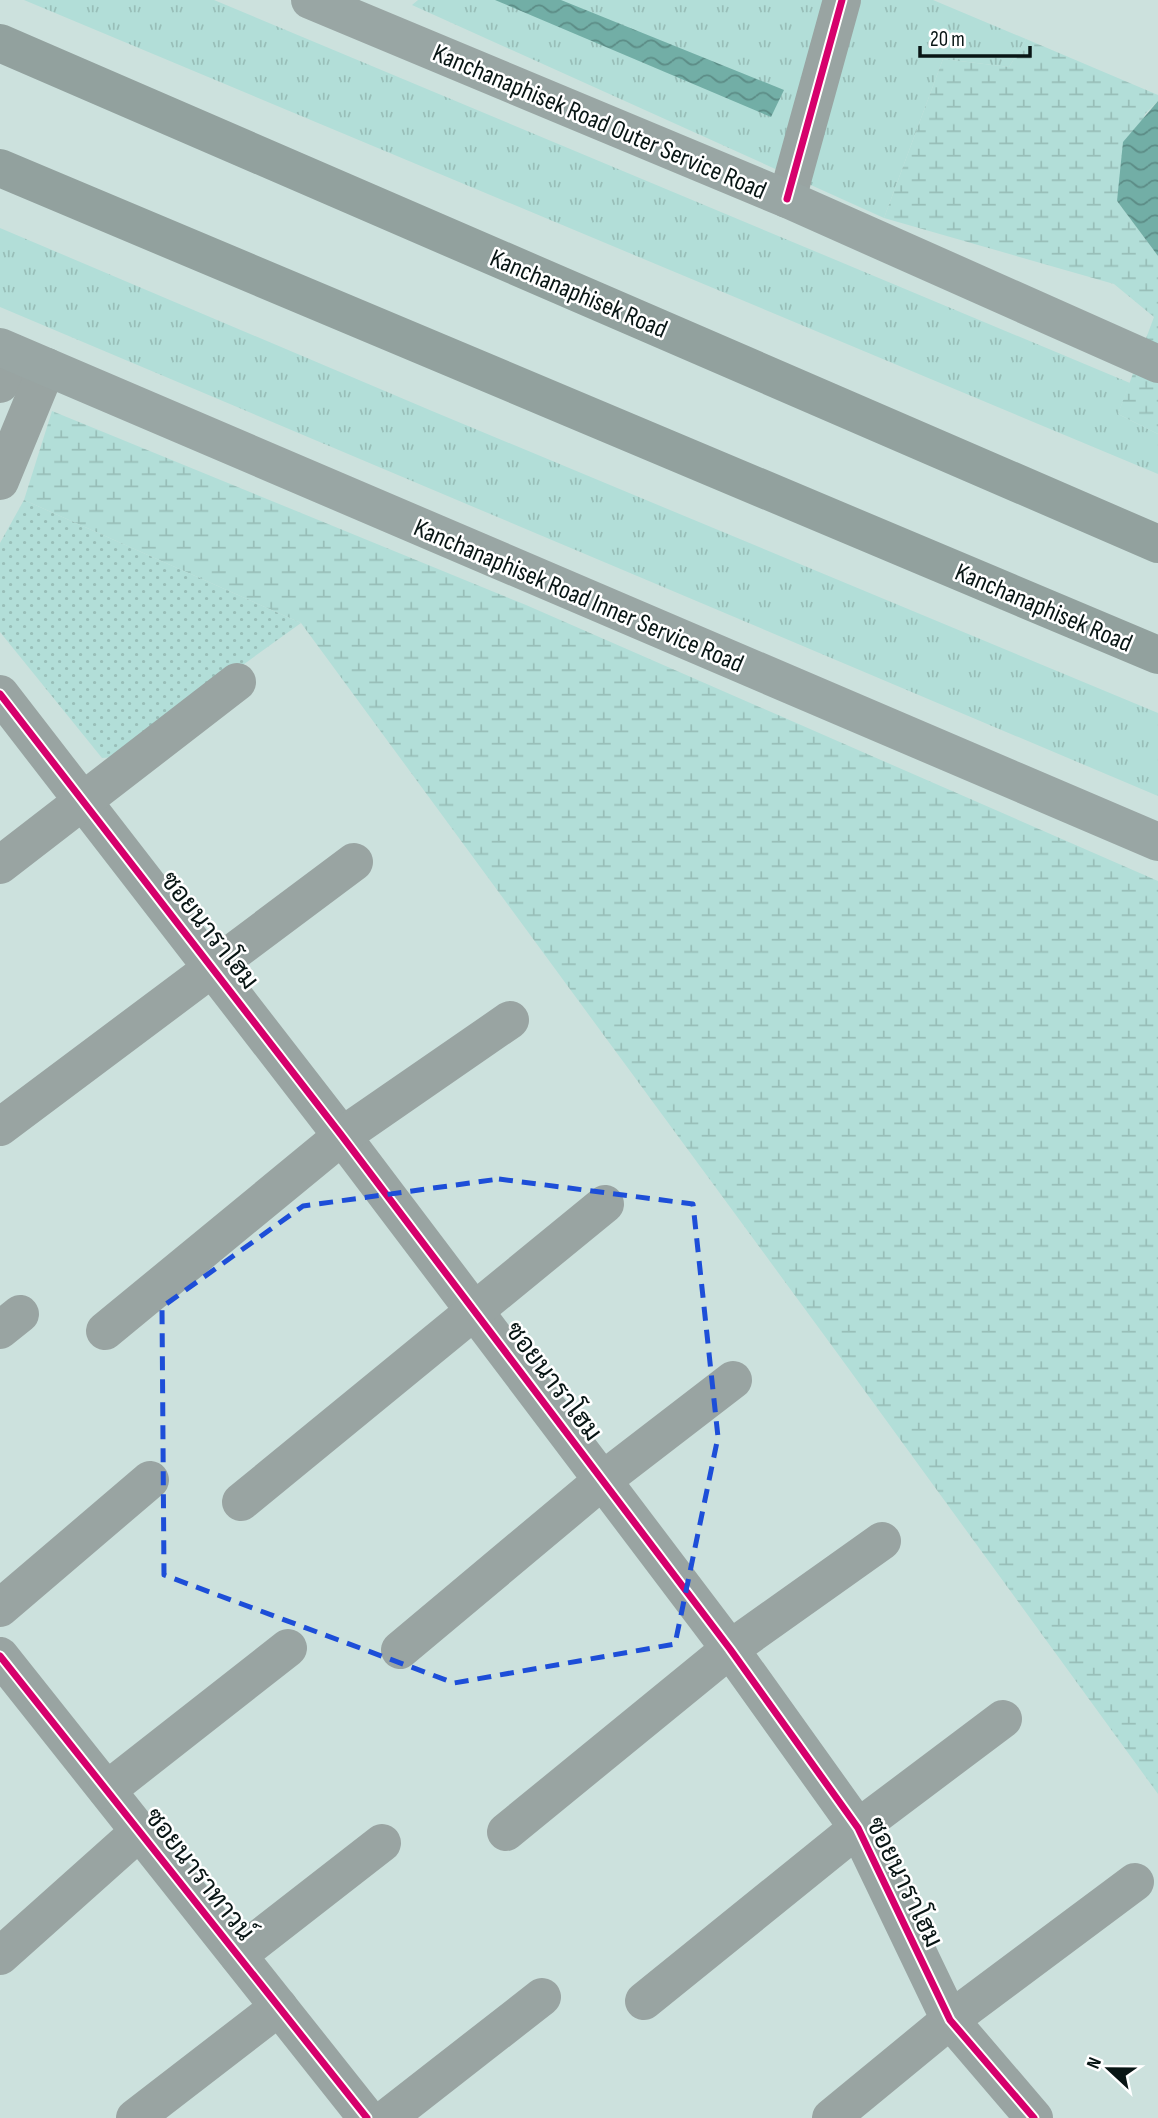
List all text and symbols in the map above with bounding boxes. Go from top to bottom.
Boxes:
scale bar [920,14,1030,58]
text: 20 m [930,27,965,52]
street label: Kanchanaphisek Road Outer Service Road [428,38,771,207]
street label: Kanchanaphisek Road [485,243,672,346]
street label: Kanchanaphisek Road Inner Service Road [409,513,748,680]
street label: Kanchanaphisek Road [950,557,1137,660]
street label: ซอยนาราโฮม [153,865,266,996]
street label: ซอยนาราโฮม [498,1315,609,1448]
street label: ซอยนาราทาวน์ [137,1800,263,1948]
street label: ซอยนาราโฮม [859,1812,950,1953]
north arrow [1074,2034,1144,2104]
text: N [1082,2054,1107,2072]

